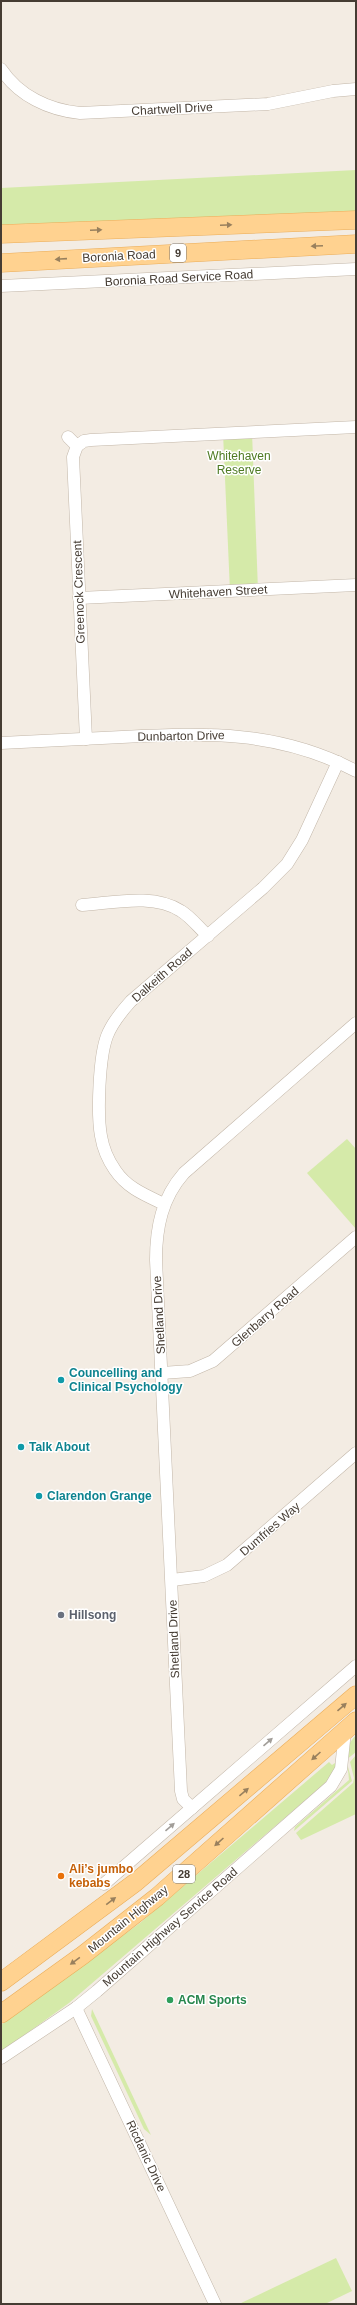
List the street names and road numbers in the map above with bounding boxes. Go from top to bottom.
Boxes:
street label: Chartwell Drive [131,100,213,118]
road number: 9 [170,244,186,262]
street label: Boronia Road [82,247,156,265]
street label: Boronia Road Service Road [104,267,254,289]
street label: Greenock Crescent [70,539,88,644]
street label: Whitehaven Street [168,582,268,602]
street label: Dunbarton Drive [137,728,225,744]
street label: Dalkeith Road [129,945,195,1005]
street label: Shetland Drive [150,1275,168,1355]
street label: Glenbarry Road [228,1284,302,1350]
street label: Dumfries Way [237,1499,303,1559]
street label: Shetland Drive [166,1599,182,1679]
street label: Mountain Highway Service Road [100,1865,240,1989]
road number: 28 [173,1865,195,1883]
street label: Mountain Highway [85,1882,171,1956]
street label: Ricdanic Drive [123,2118,169,2194]

